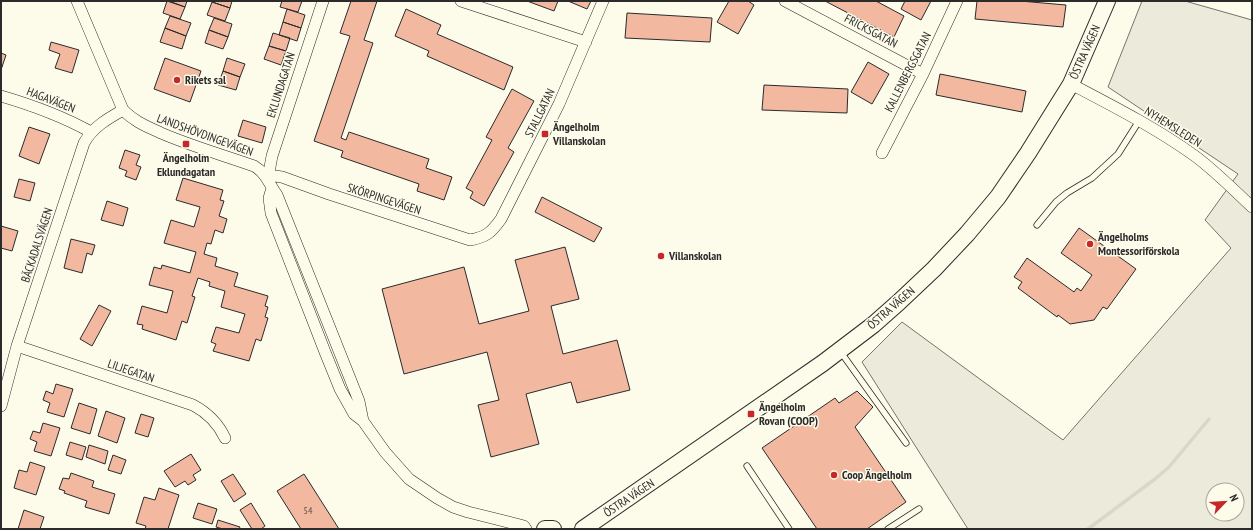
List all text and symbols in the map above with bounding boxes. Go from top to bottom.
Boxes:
street label: FRICKSGATAN [842,10,900,51]
street label: ÖSTRA VÄGEN [1066,22,1103,81]
street label: KALLENBERGSGATAN [881,29,934,114]
street label: EKLUNDAGATAN [263,50,298,119]
place label: Rikets sal [185,72,226,87]
marker: Rikets sal [172,75,182,85]
street label: HAGAVÄGEN [25,83,78,116]
street label: STALLGATAN [521,86,558,140]
street label: NYHEMSLEDEN [1142,103,1205,150]
street label: LANDSHÖVDINGEVÄGEN [155,110,255,159]
place label: Ängelholm Villanskolan [552,119,606,148]
marker: Ängelholm Villanskolan [540,129,550,139]
marker: Ängelholm Eklundagatan [181,139,191,149]
place label: Ängelholm Eklundagatan [157,150,215,179]
street label: SKÖRPINGEVÄGEN [345,180,423,218]
street label: BÄCKADALSVÄGEN [17,206,56,284]
place label: Ängelholms Montessoriförskola [1097,229,1180,258]
marker: Ängelholms Montessoriförskola [1085,239,1095,249]
place label: Villanskolan [668,248,722,263]
marker: Villanskolan [656,251,666,261]
street label: ÖSTRA VÄGEN [864,283,918,332]
street label: LILJEGATAN [106,356,157,386]
place label: Ängelholm Rovan (COOP) [758,399,818,428]
marker: Ängelholm Rovan (COOP) [746,409,756,419]
place label: Coop Ängelholm [842,467,912,482]
marker: Coop Ängelholm [829,470,839,480]
street label: ÖSTRA VÄGEN [600,475,657,520]
north arrow [1205,482,1245,522]
text: N [1226,492,1242,503]
house number: 54 [304,504,313,517]

